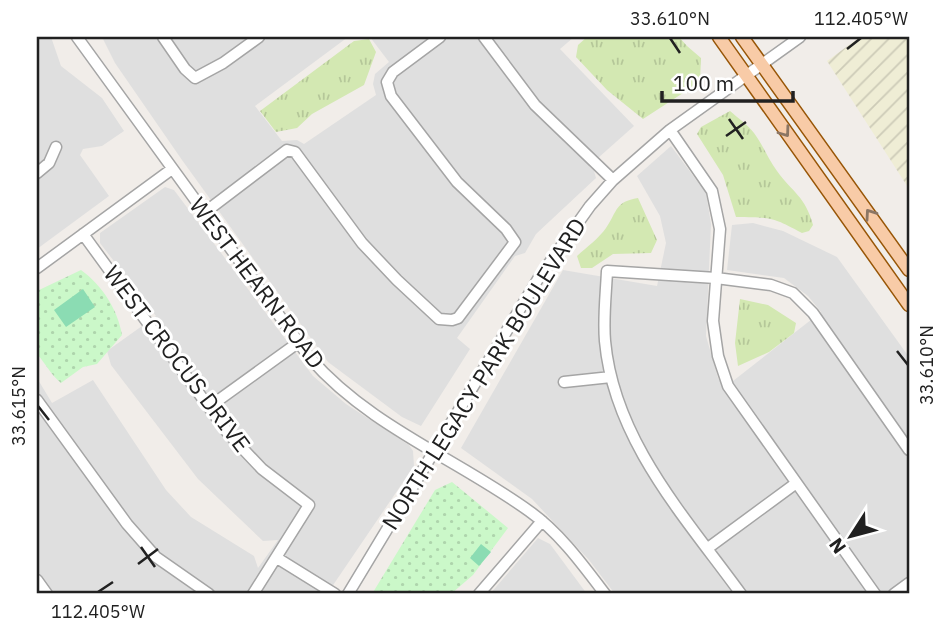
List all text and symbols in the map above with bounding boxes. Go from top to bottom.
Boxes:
text: 33.610°N [630,7,710,30]
text: 112.405°W [814,7,908,30]
scale bar [662,60,794,104]
text: 100 m [673,69,734,97]
one-way arrow [777,124,789,137]
street label: WEST HEARN ROAD [184,191,332,374]
one-way arrow [866,209,878,222]
street label: NORTH LEGACY PARK BOULEVARD [375,212,592,535]
street label: WEST CROCUS DRIVE [98,259,258,458]
text: 33.610°N [915,325,938,405]
text: 33.615°N [7,366,30,446]
north arrow [816,502,886,572]
text: N [823,533,851,559]
text: 112.405°W [51,600,145,623]

